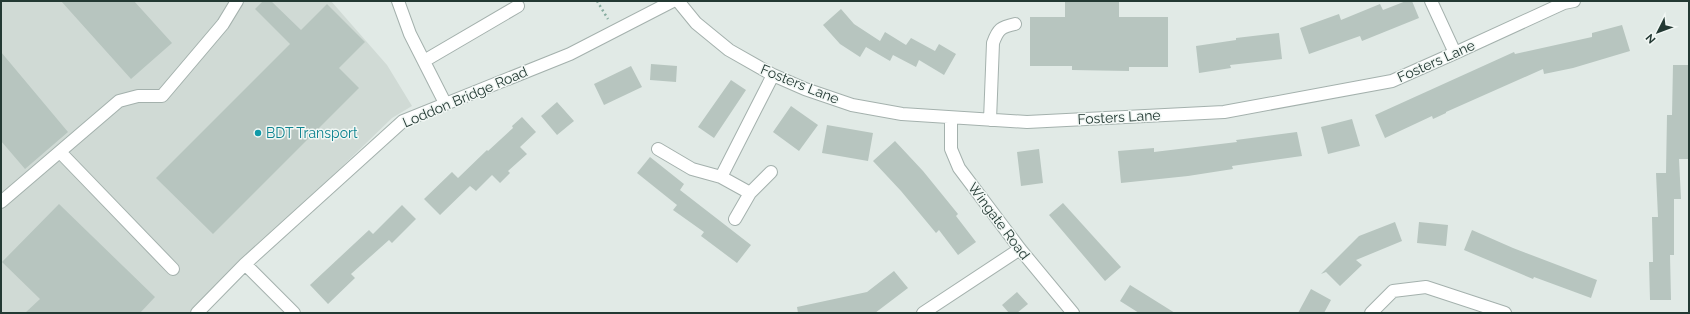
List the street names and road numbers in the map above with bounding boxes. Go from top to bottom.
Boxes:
street label: Fosters Lane [1395,37,1477,85]
street label: Fosters Lane [758,61,842,107]
street label: Loddon Bridge Road [400,63,530,131]
street label: Fosters Lane [1077,107,1161,127]
street label: Wingate Road [965,179,1033,263]

